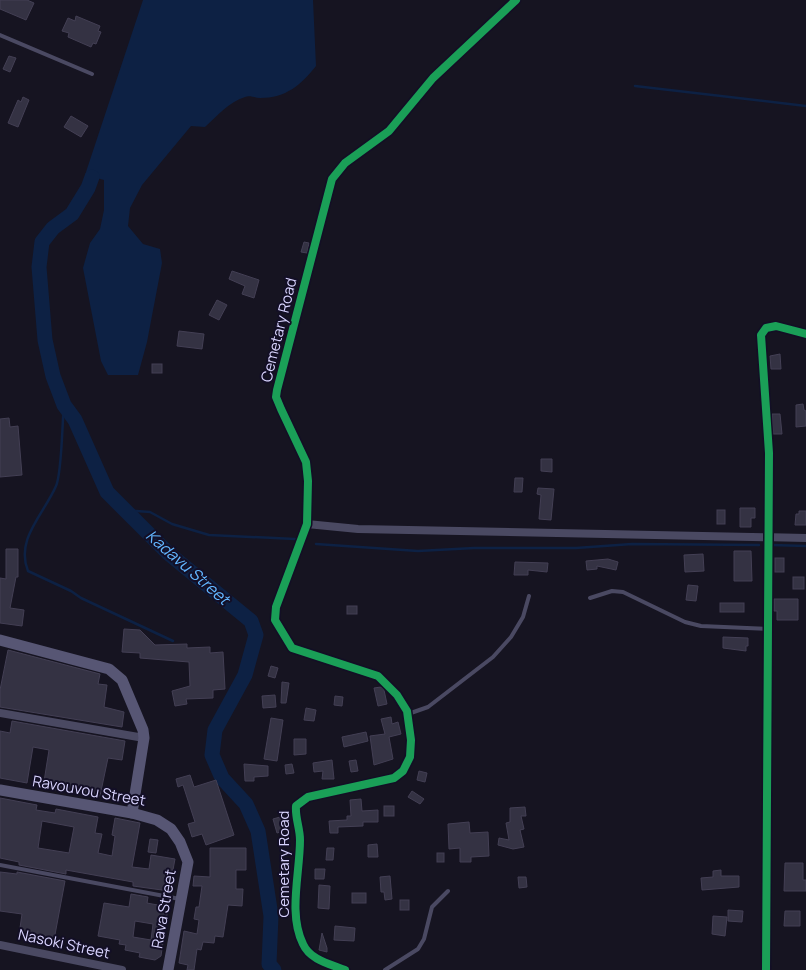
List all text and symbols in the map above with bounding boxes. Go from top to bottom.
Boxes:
street label: Cemetary Road [255,276,302,384]
water label: Kadavu Street [141,524,236,611]
street label: Ravouvou Street [31,770,147,811]
street label: Cemetary Road [273,811,294,917]
street label: Rava Street [146,868,181,950]
street label: Nasoki Street [16,924,112,963]

